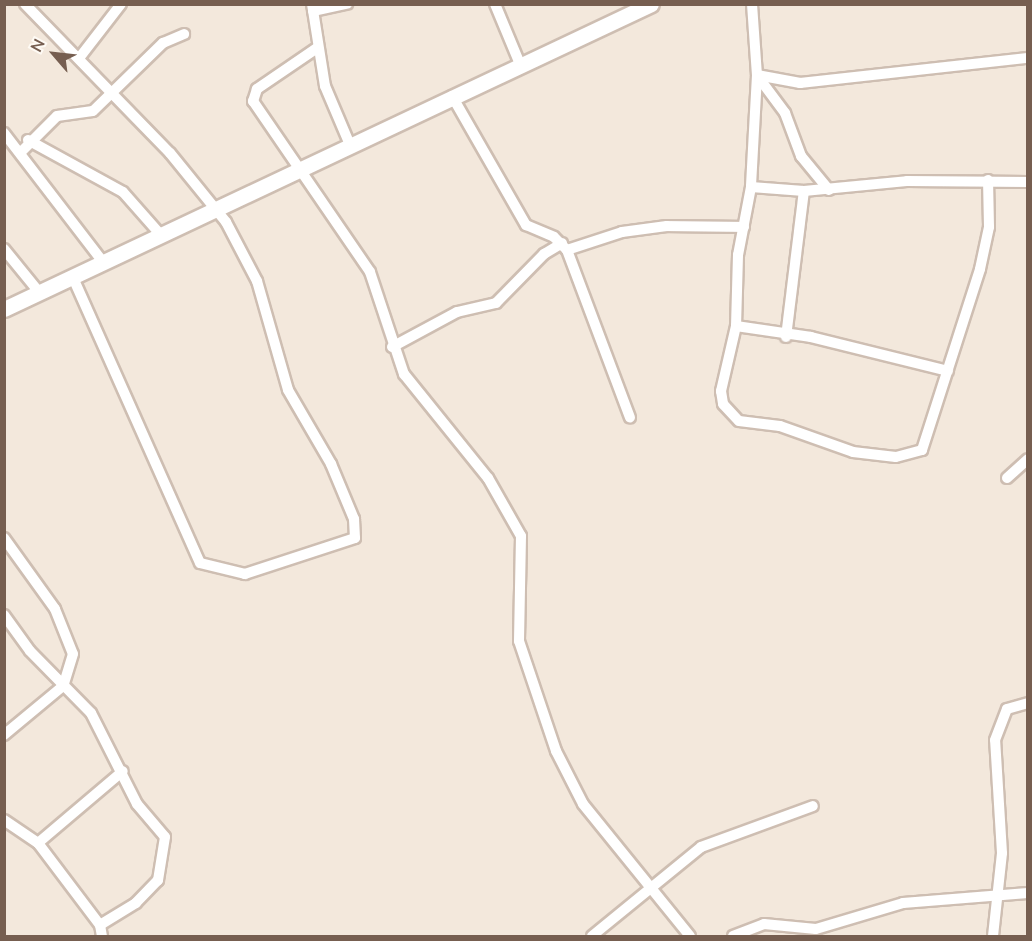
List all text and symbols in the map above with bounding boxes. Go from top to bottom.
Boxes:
north arrow [24,24,84,84]
text: N [26,35,51,56]

